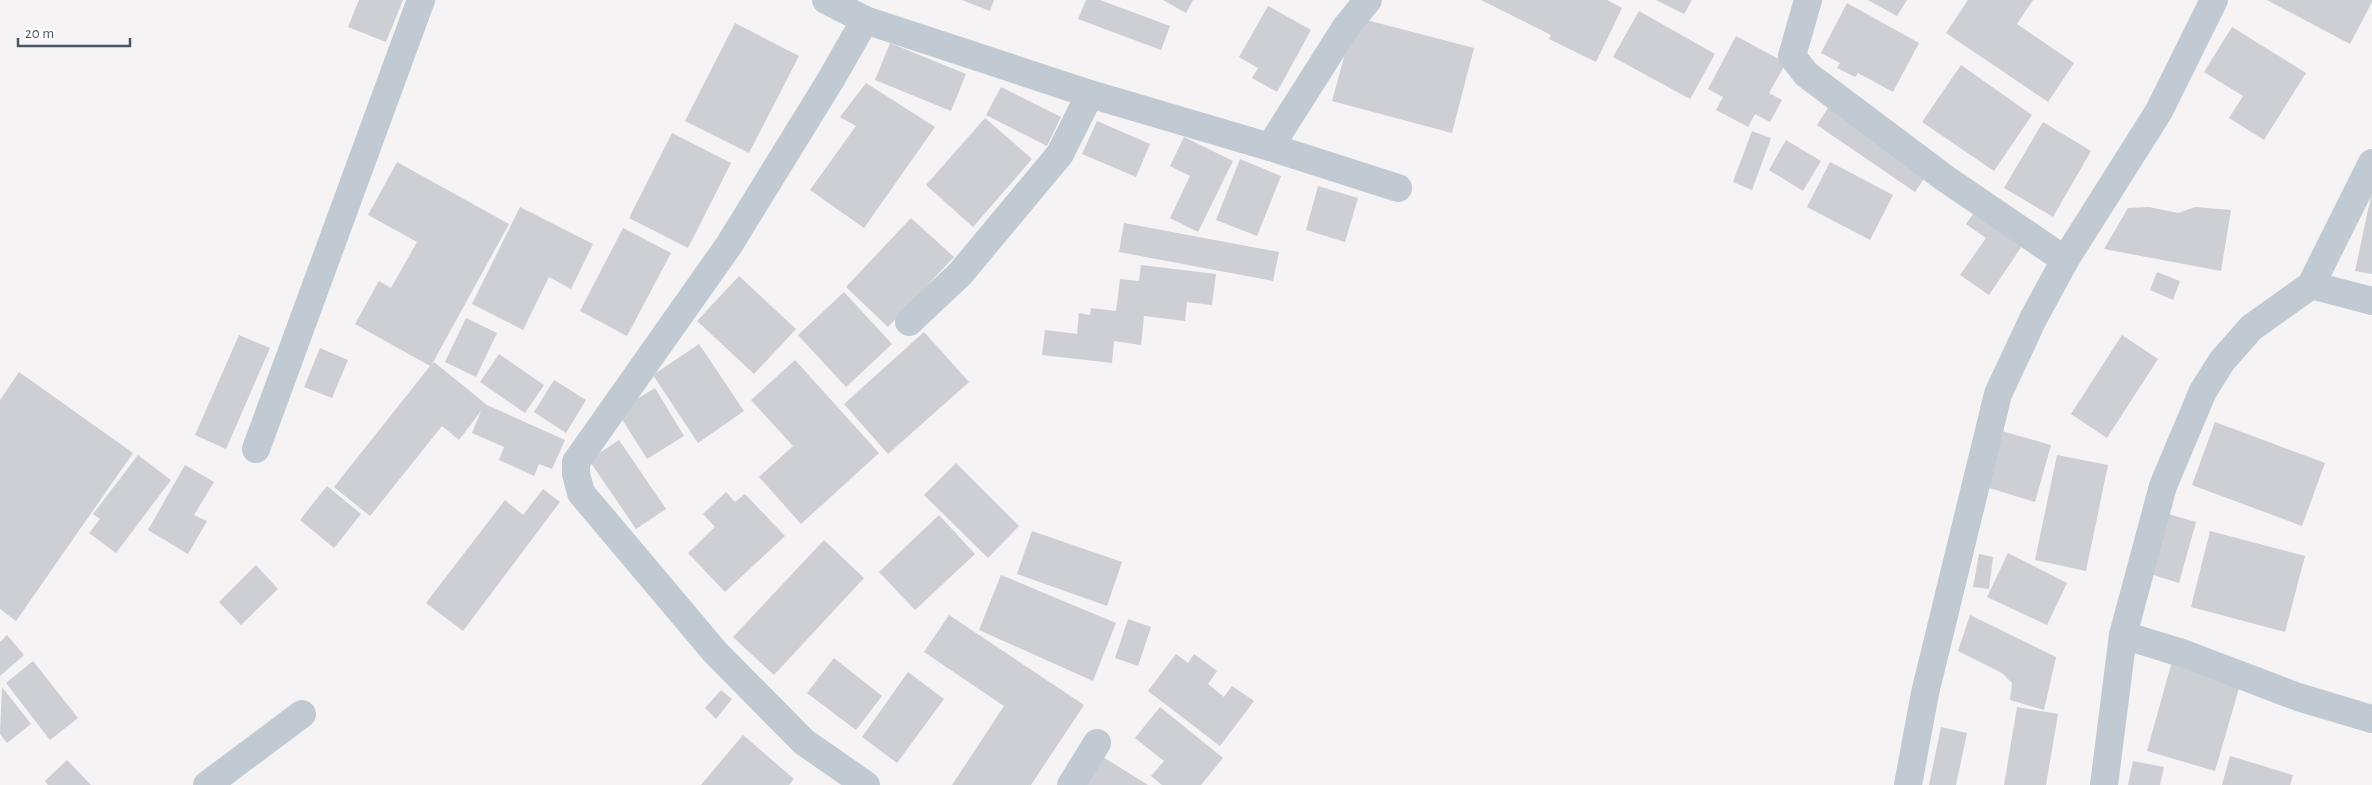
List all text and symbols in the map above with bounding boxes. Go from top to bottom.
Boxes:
scale bar [18,15,130,47]
text: 20 m [25,26,54,41]

